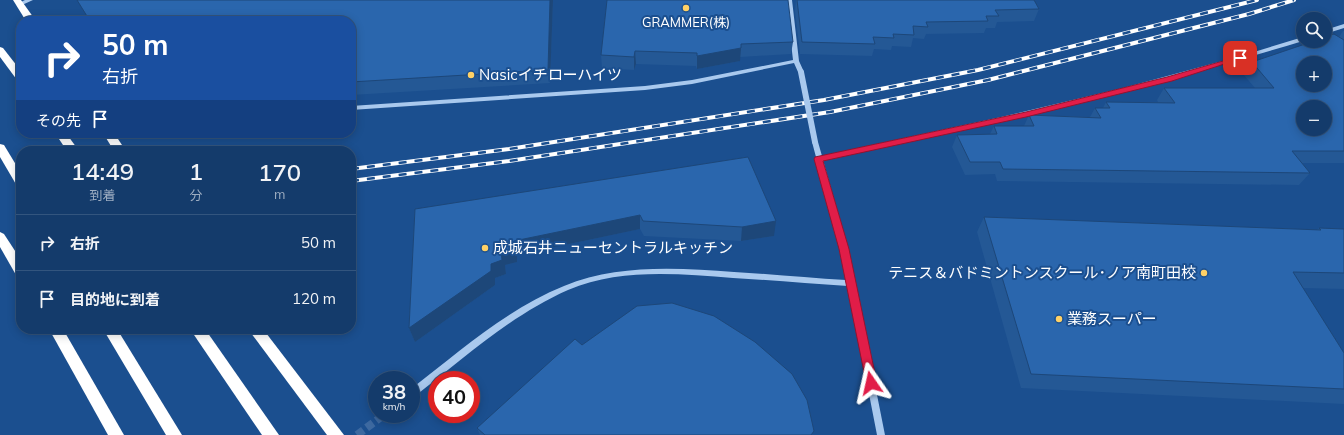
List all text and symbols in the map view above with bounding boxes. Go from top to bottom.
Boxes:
marker: GRAMMER(株) [681,3,691,13]
map controls [1296,12,1332,136]
button: search [1296,12,1332,48]
place label: GRAMMER(株) [642,14,730,30]
text: 50 m [102,27,168,62]
icon: right [36,32,88,84]
pin [1223,41,1257,75]
icon: arrive [1229,47,1251,69]
button: + [1296,56,1332,92]
text: 右折 [102,65,138,88]
place label: Nasicイチローハイツ [479,65,622,84]
marker: Nasicイチローハイツ [466,70,476,80]
button: − [1296,100,1332,136]
icon: arrive [89,108,111,130]
text: その先 [36,111,81,130]
text: 14:49 [71,156,134,186]
text: 1 [189,156,203,186]
text: 170 [258,157,301,187]
text: m [274,186,285,202]
text: 到着 [89,187,115,203]
text: 分 [190,187,203,203]
icon: right [36,232,58,254]
text: 50 m [301,233,336,252]
text: 右折 [70,234,100,253]
place label: 成城石井ニューセントラルキッチン [493,238,733,257]
marker: 成城石井ニューセントラルキッチン [480,243,490,253]
place label: テニス＆バドミントンスクール･ノア南町田校 [888,263,1196,282]
marker: テニス＆バドミントンスクール･ノア南町田校 [1199,268,1209,278]
icon: arrive [36,288,58,310]
text: 120 m [292,289,336,308]
text: 目的地に到着 [70,290,160,309]
place label: 業務スーパー [1067,309,1157,328]
marker: 業務スーパー [1054,314,1064,324]
position arrow [850,362,892,404]
speed limit sign: 40 [428,371,480,423]
text: 38 [382,379,406,404]
text: km/h [383,400,405,413]

